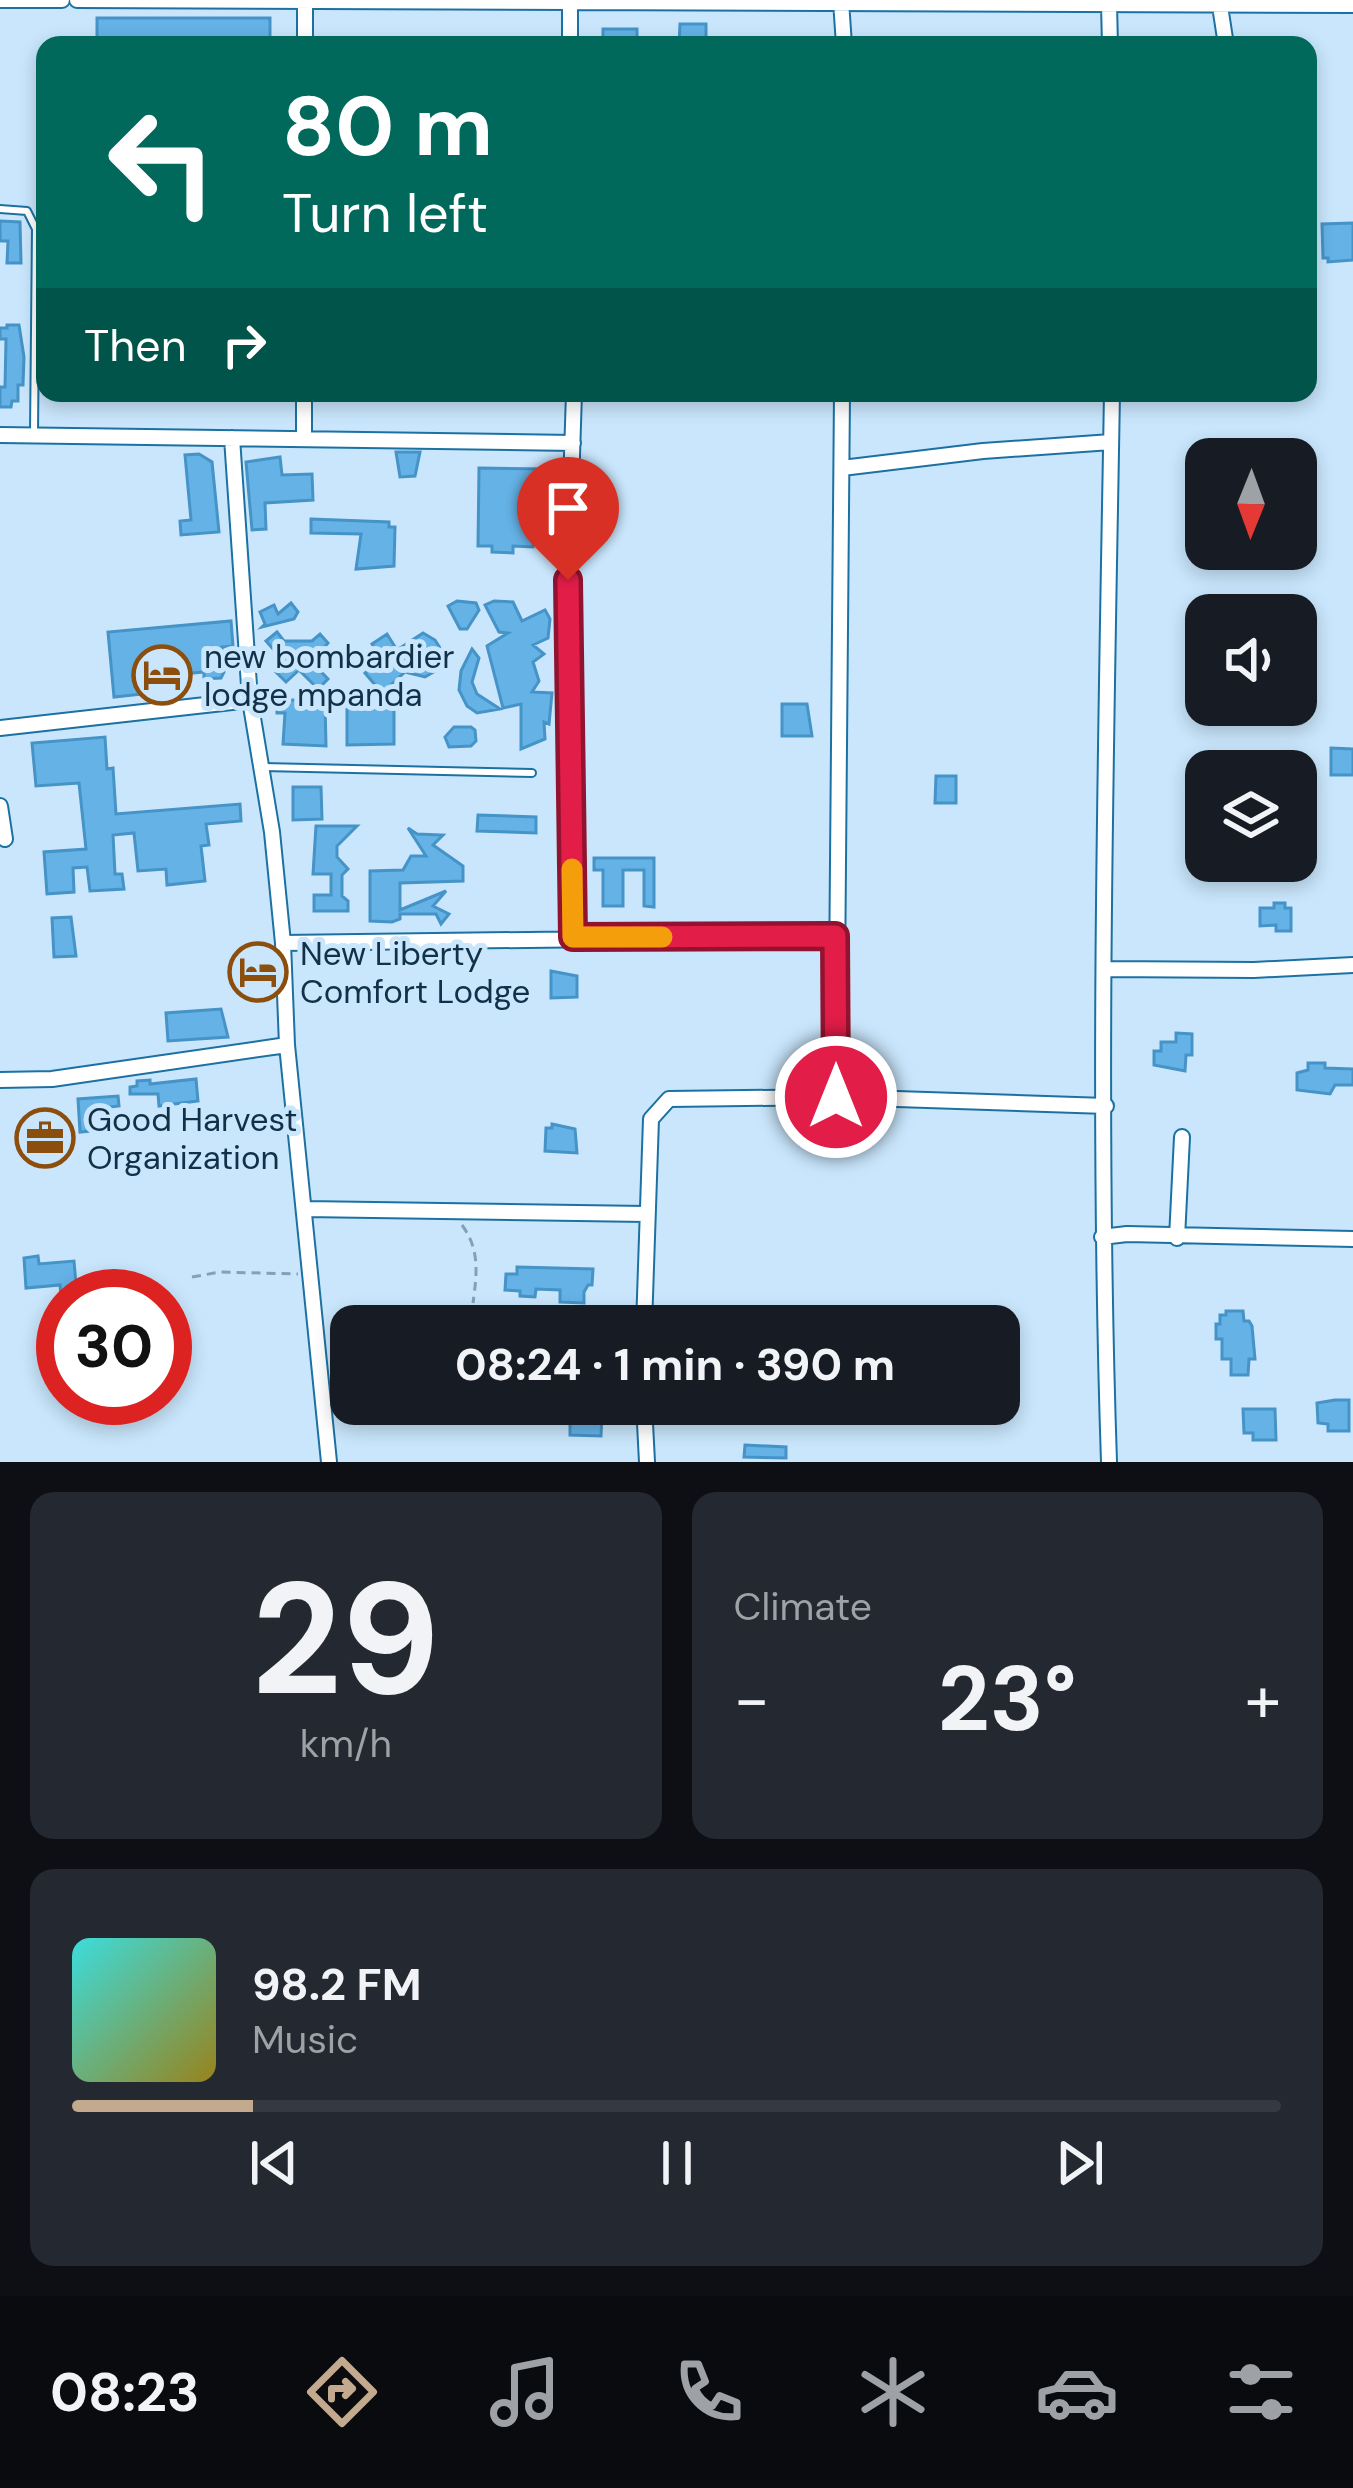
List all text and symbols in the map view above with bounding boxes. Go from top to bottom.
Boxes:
text: 80 m [282,72,493,181]
icon: left [84,84,240,240]
text: Turn left [282,178,488,249]
icon: right [211,312,277,378]
text: Then [84,316,187,375]
north arrow [1185,438,1317,570]
map controls [1185,438,1317,882]
pin [517,457,619,580]
icon: arrive [535,475,601,541]
button: sound [1185,594,1317,726]
place label: new bombardier lodge mpanda [204,635,454,716]
hotel icon: new bombardier lodge mpanda [131,644,193,706]
button: layers [1185,750,1317,882]
place label: New Liberty Comfort Lodge [300,932,530,1013]
hotel icon: New Liberty Comfort Lodge [227,941,289,1003]
position arrow [773,1034,899,1160]
place label: Good Harvest Organization [87,1098,297,1179]
office icon: Good Harvest Organization [14,1107,76,1169]
speed limit sign: 30 [36,1269,192,1425]
text: 08:24 · 1 min · 390 m [455,1335,895,1394]
text: 29 [252,1538,440,1741]
text: Climate [734,1581,872,1632]
text: 23° [938,1641,1077,1758]
text: − [734,1657,770,1742]
text: + [1245,1657,1281,1742]
text: km/h [300,1718,392,1769]
text: 98.2 FM [252,1955,422,2014]
text: Music [252,2014,358,2065]
icon: previous [241,2130,307,2196]
icon: pause [644,2130,710,2196]
icon: next [1047,2130,1113,2196]
icon: directions [300,2350,384,2434]
icon: music [483,2350,567,2434]
icon: phone [667,2350,751,2434]
icon: climate [851,2350,935,2434]
icon: car [1035,2350,1119,2434]
icon: filters [1219,2350,1303,2434]
text: 08:23 [50,2357,200,2428]

